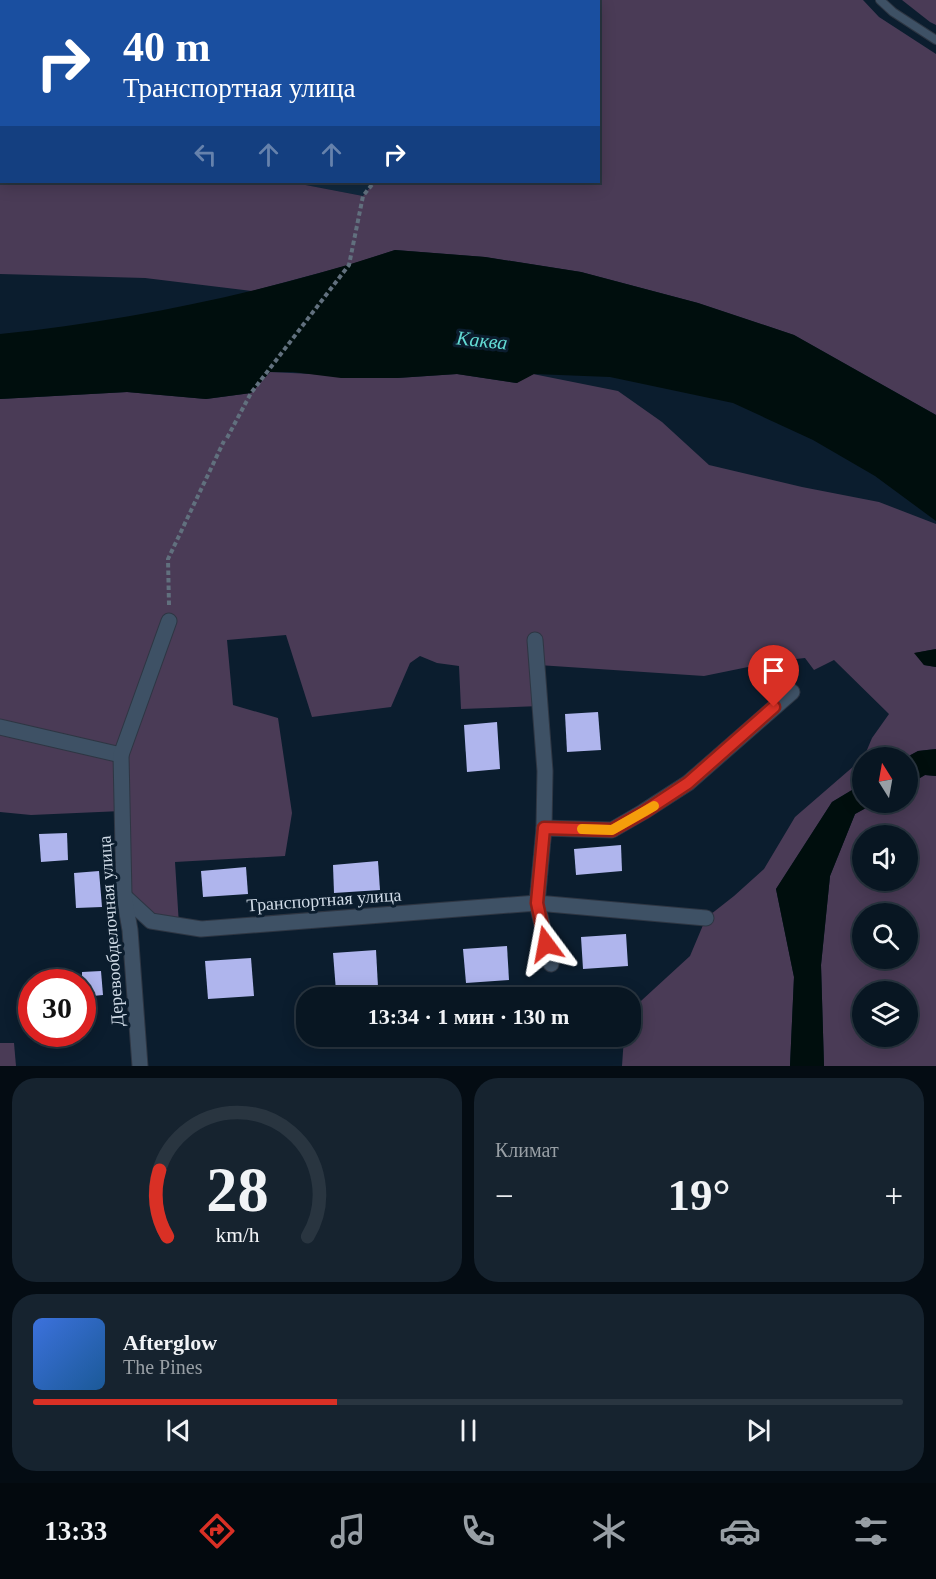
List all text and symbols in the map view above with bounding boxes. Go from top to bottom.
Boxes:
icon: right [24,24,102,102]
text: 40 m [123,24,211,70]
text: Транспортная улица [123,73,356,103]
icon: left [189,138,222,171]
icon: ahead [252,138,285,171]
icon: ahead [315,138,348,171]
icon: right [378,138,411,171]
water label: Каква [454,326,509,354]
pin [748,645,799,707]
icon: arrive [757,654,790,687]
north arrow [852,747,918,813]
map controls [852,747,918,1047]
button: sound [852,825,918,891]
street label: Деревообделочная улица [94,835,128,1027]
street label: Транспортная улица [246,885,402,915]
button: search [852,903,918,969]
position arrow [514,912,578,976]
speed limit sign: 30 [18,969,96,1047]
button: layers [852,981,918,1047]
text: 13:34 · 1 мин · 130 m [368,1004,569,1029]
text: Климат [495,1139,559,1161]
text: 28 [206,1155,268,1224]
text: 19° [668,1170,731,1220]
text: − [495,1178,514,1214]
text: + [884,1178,903,1214]
text: km/h [215,1223,259,1247]
text: Afterglow [123,1330,217,1355]
text: The Pines [123,1356,202,1378]
icon: previous [162,1414,195,1447]
icon: pause [452,1414,485,1447]
icon: next [742,1414,775,1447]
icon: directions [196,1510,238,1552]
icon: music [327,1510,369,1552]
icon: phone [457,1510,499,1552]
icon: climate [588,1510,630,1552]
icon: car [719,1510,761,1552]
icon: filters [850,1510,892,1552]
text: 13:33 [44,1516,107,1546]

